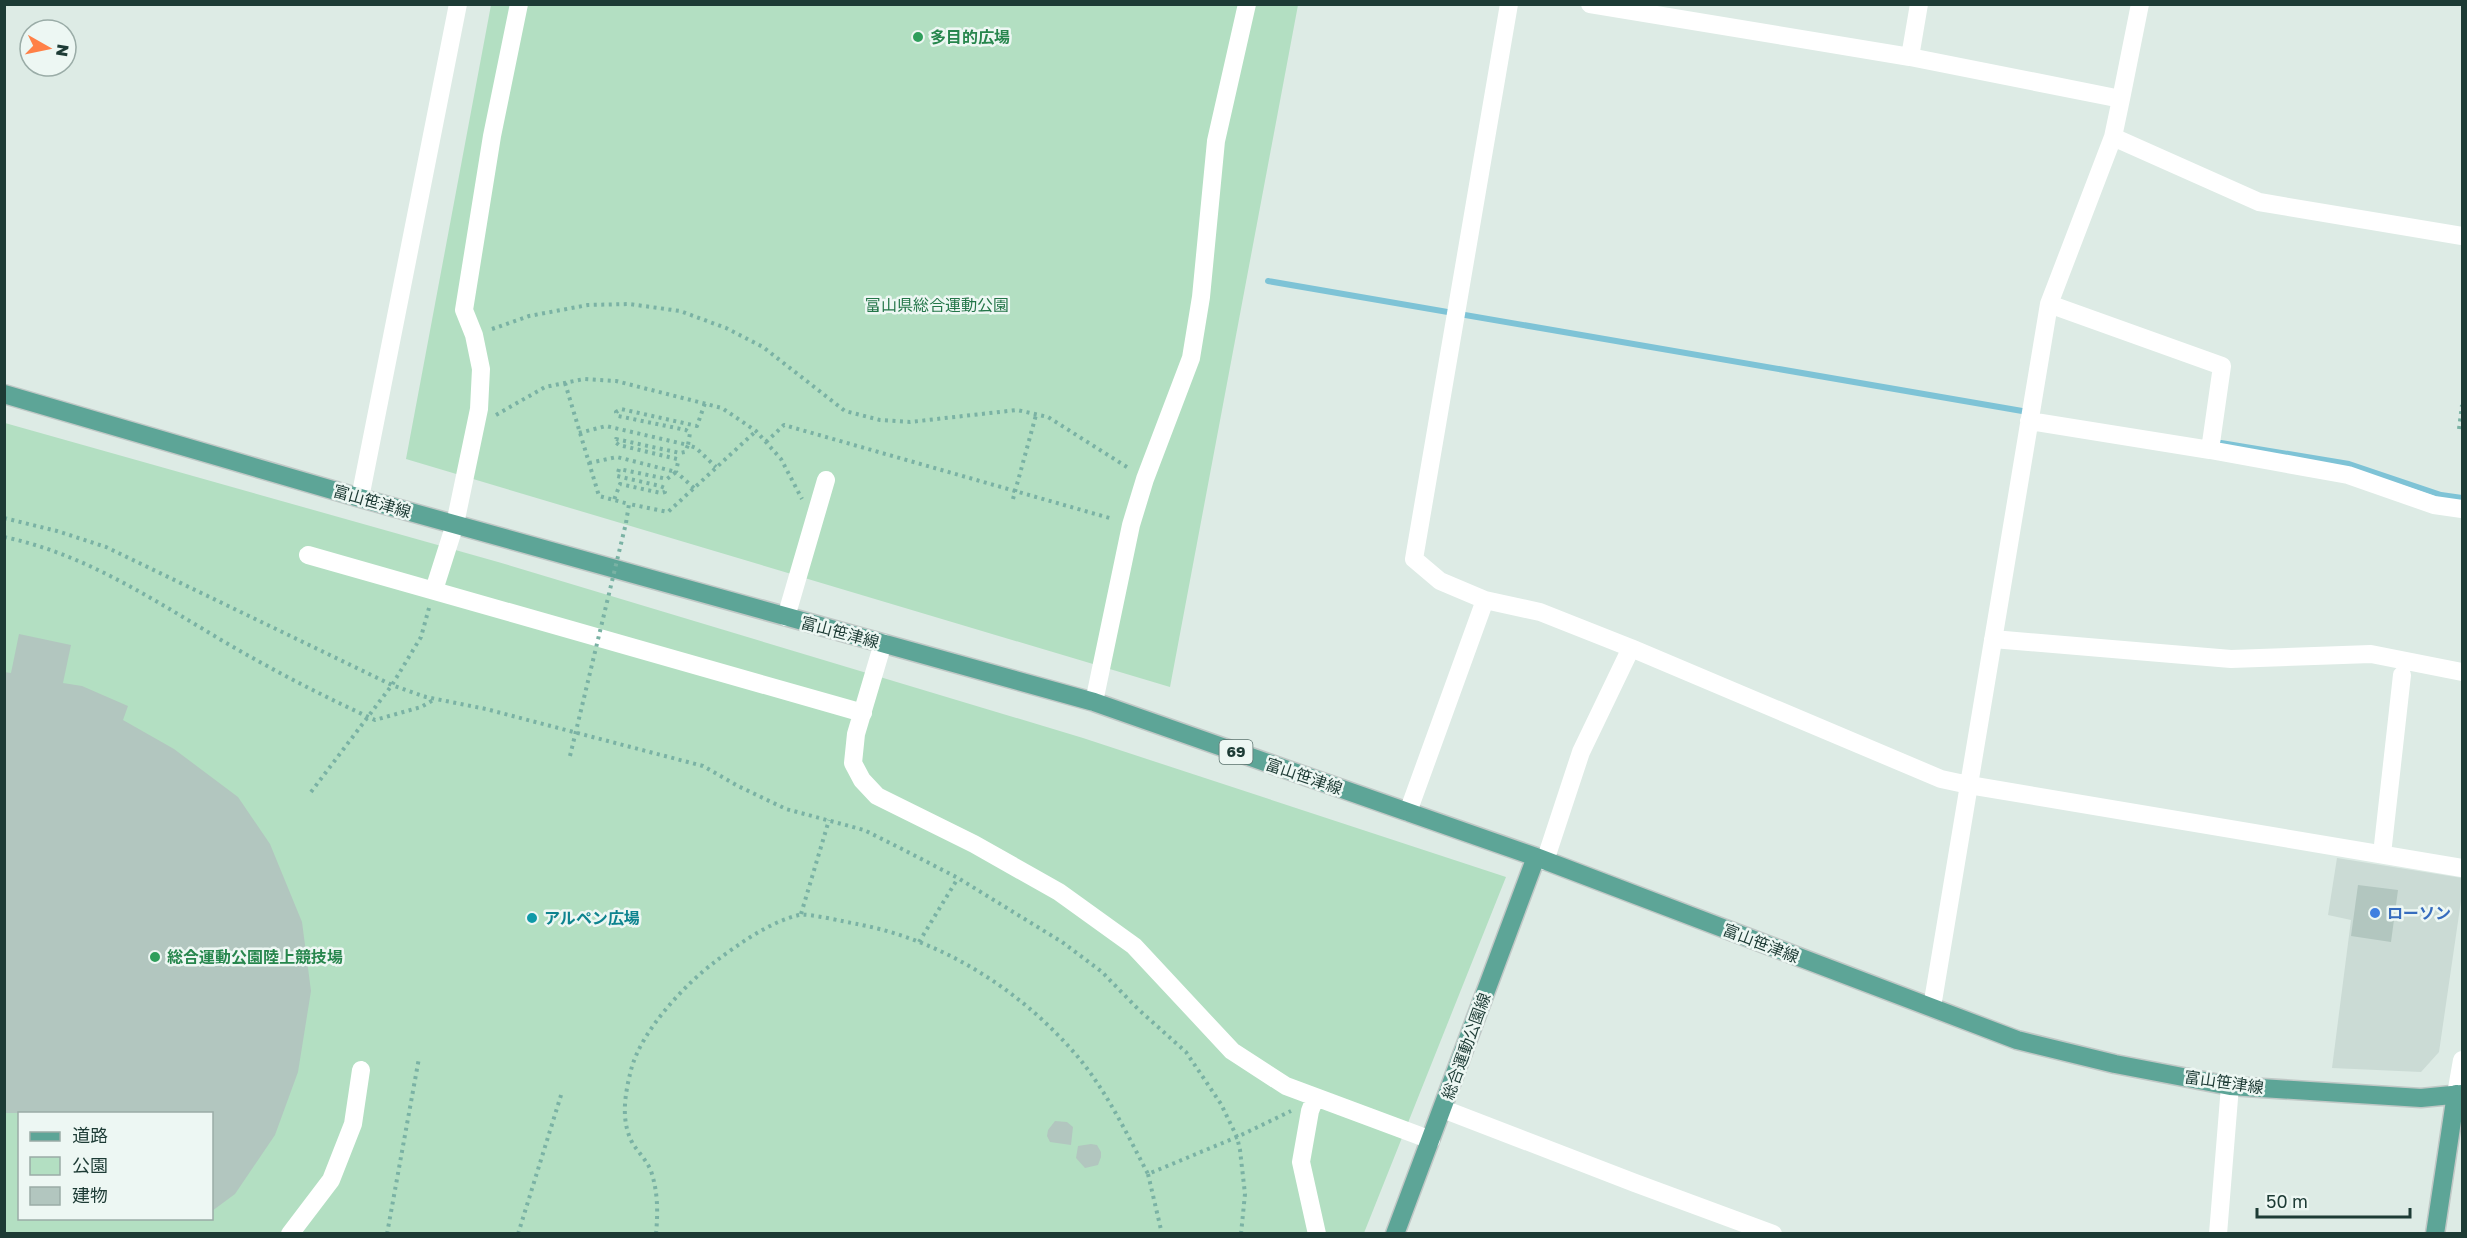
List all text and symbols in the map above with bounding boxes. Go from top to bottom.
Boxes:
north arrow [18,18,78,78]
place label: 多目的広場 [930,27,1010,47]
marker: 多目的広場 [911,30,925,44]
text: N [52,43,74,58]
park label: 富山県総合運動公園 [865,295,1009,315]
street label: 富山笹津線 [331,480,413,522]
street label: 富山笹津線 [799,612,881,652]
road number: 69 [1220,740,1252,764]
street label: 富山笹津線 [1263,754,1345,798]
place label: ローソン [2387,903,2451,923]
marker: ローソン [2368,906,2382,920]
place label: アルペン広場 [544,908,640,928]
marker: アルペン広場 [525,911,539,925]
street label: 富山笹津線 [1720,919,1802,967]
place label: 総合運動公園陸上競技場 [167,947,343,967]
marker: 総合運動公園陸上競技場 [148,950,162,964]
street label: 総合運動公園線 [1437,990,1495,1102]
street label: 富山笹津線 [2183,1067,2265,1097]
legend [18,1112,213,1220]
text: 道路 [72,1124,108,1146]
text: 公園 [72,1154,108,1176]
scale bar [2257,1181,2410,1219]
text: 建物 [72,1184,108,1206]
text: 50 m [2266,1190,2308,1212]

